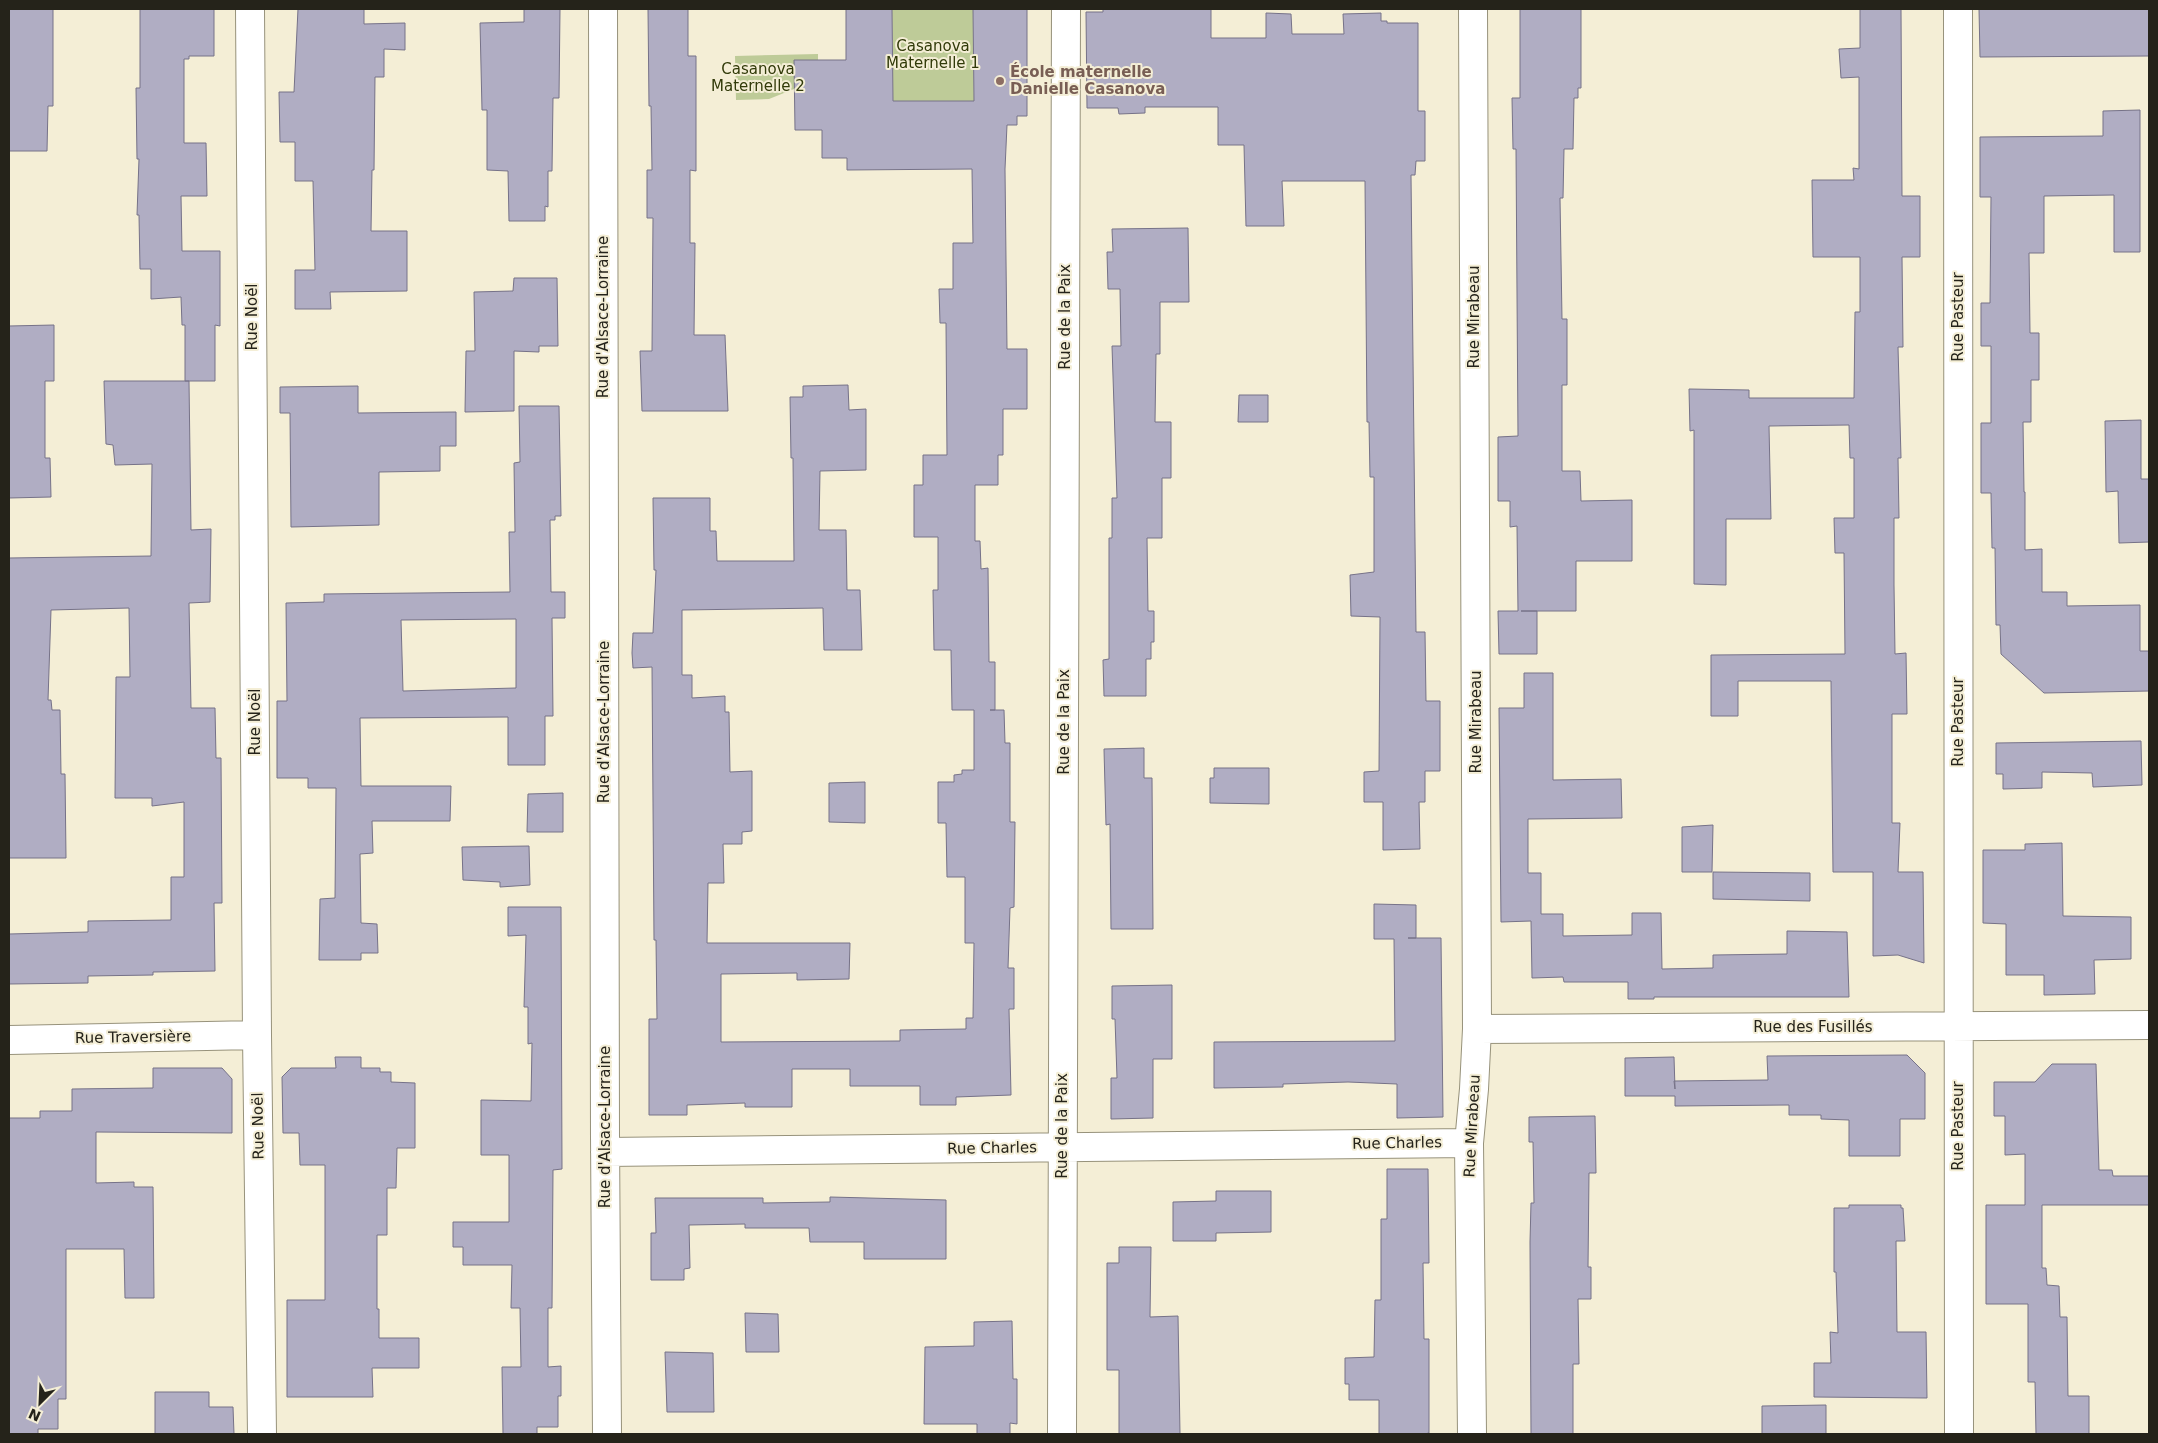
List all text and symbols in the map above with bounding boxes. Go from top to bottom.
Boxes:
park label: Casanova Maternelle 1 [886,37,980,72]
park label: Casanova Maternelle 2 [711,60,805,95]
place label: École maternelle Danielle Casanova [1010,62,1165,98]
marker: École maternelle Danielle Casanova [994,75,1006,87]
street label: Rue d'Alsace-Lorraine [594,236,612,398]
street label: Rue de la Paix [1056,264,1074,370]
street label: Rue Mirabeau [1465,265,1483,369]
street label: Rue Pasteur [1949,271,1967,362]
street label: Rue Noël [243,283,261,351]
street label: Rue d'Alsace-Lorraine [595,641,613,803]
street label: Rue de la Paix [1055,669,1073,775]
street label: Rue Mirabeau [1467,670,1485,774]
street label: Rue Pasteur [1949,676,1967,767]
street label: Rue Noël [246,688,264,756]
street label: Rue des Fusillés [1753,1018,1873,1036]
street label: Rue Traversière [75,1027,191,1047]
street label: Rue d'Alsace-Lorraine [596,1046,614,1208]
street label: Rue de la Paix [1053,1073,1071,1179]
street label: Rue Mirabeau [1460,1074,1484,1178]
street label: Rue Pasteur [1949,1080,1967,1171]
street label: Rue Noël [248,1092,268,1160]
street label: Rue Charles [1352,1133,1442,1153]
street label: Rue Charles [947,1138,1037,1158]
north arrow [15,1378,65,1428]
text: N [26,1405,43,1425]

